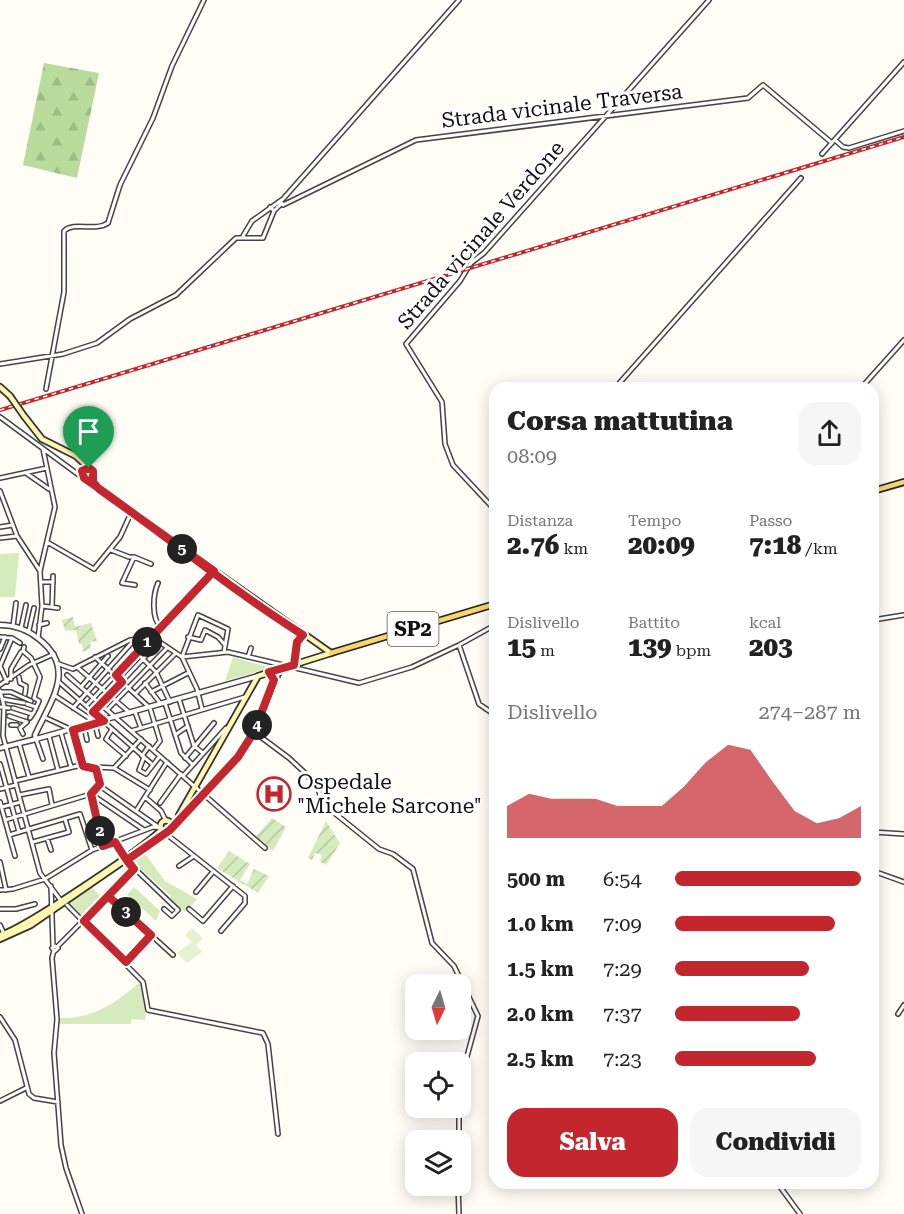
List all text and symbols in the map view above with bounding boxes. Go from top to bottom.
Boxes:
street label: Strada vicinale Traversa [440,79,684,133]
street label: Strada vicinale Verdone [393,136,569,334]
button: share [798,402,861,465]
text: Corsa mattutina [507,405,733,437]
pin [63,406,114,468]
icon: arrive [72,415,105,448]
text: 08:09 [507,444,557,468]
text: Distanza [507,511,573,530]
text: Tempo [628,511,681,530]
text: Passo [749,511,792,530]
text: 2.76 [507,530,559,560]
text: 20:09 [628,530,695,560]
text: 7:18 [749,530,801,560]
pin: 5 [167,534,197,564]
text: 5 [178,539,186,558]
text: km [559,539,588,558]
text: /km [801,539,838,558]
road number: SP2 [388,612,438,646]
text: Dislivello [507,613,579,632]
text: Battito [628,613,680,632]
text: kcal [749,613,781,632]
pin: 1 [132,627,162,657]
text: 1 [143,632,151,651]
text: 15 [507,632,536,662]
text: 139 [628,632,672,662]
text: 203 [749,632,793,662]
text: m [536,641,555,660]
text: bpm [672,641,711,660]
text: Dislivello [507,700,598,724]
text: 274–287 m [758,700,861,724]
pin: 4 [242,710,272,740]
text: 4 [253,715,261,734]
place label: Ospedale "Michele Sarcone" [297,770,482,818]
hospital icon: Ospedale "Michele Sarcone" [256,776,292,812]
pin: 2 [85,816,115,846]
text: 2 [96,821,104,840]
text: 500 m [507,867,565,891]
text: 6:54 [603,867,642,891]
pin: 3 [111,897,141,927]
text: 3 [122,902,130,921]
text: 1.0 km [507,912,574,936]
text: 7:09 [603,912,642,936]
text: 1.5 km [507,957,574,981]
text: 7:29 [603,957,642,981]
north arrow [405,974,471,1040]
map controls [405,974,471,1196]
text: 2.0 km [507,1002,574,1026]
text: 7:37 [603,1002,642,1026]
text: 2.5 km [507,1047,574,1071]
text: 7:23 [603,1047,642,1071]
button: locate [405,1052,471,1118]
button: Salva [507,1108,678,1177]
button: Condividi [690,1108,861,1177]
button: layers [405,1130,471,1196]

